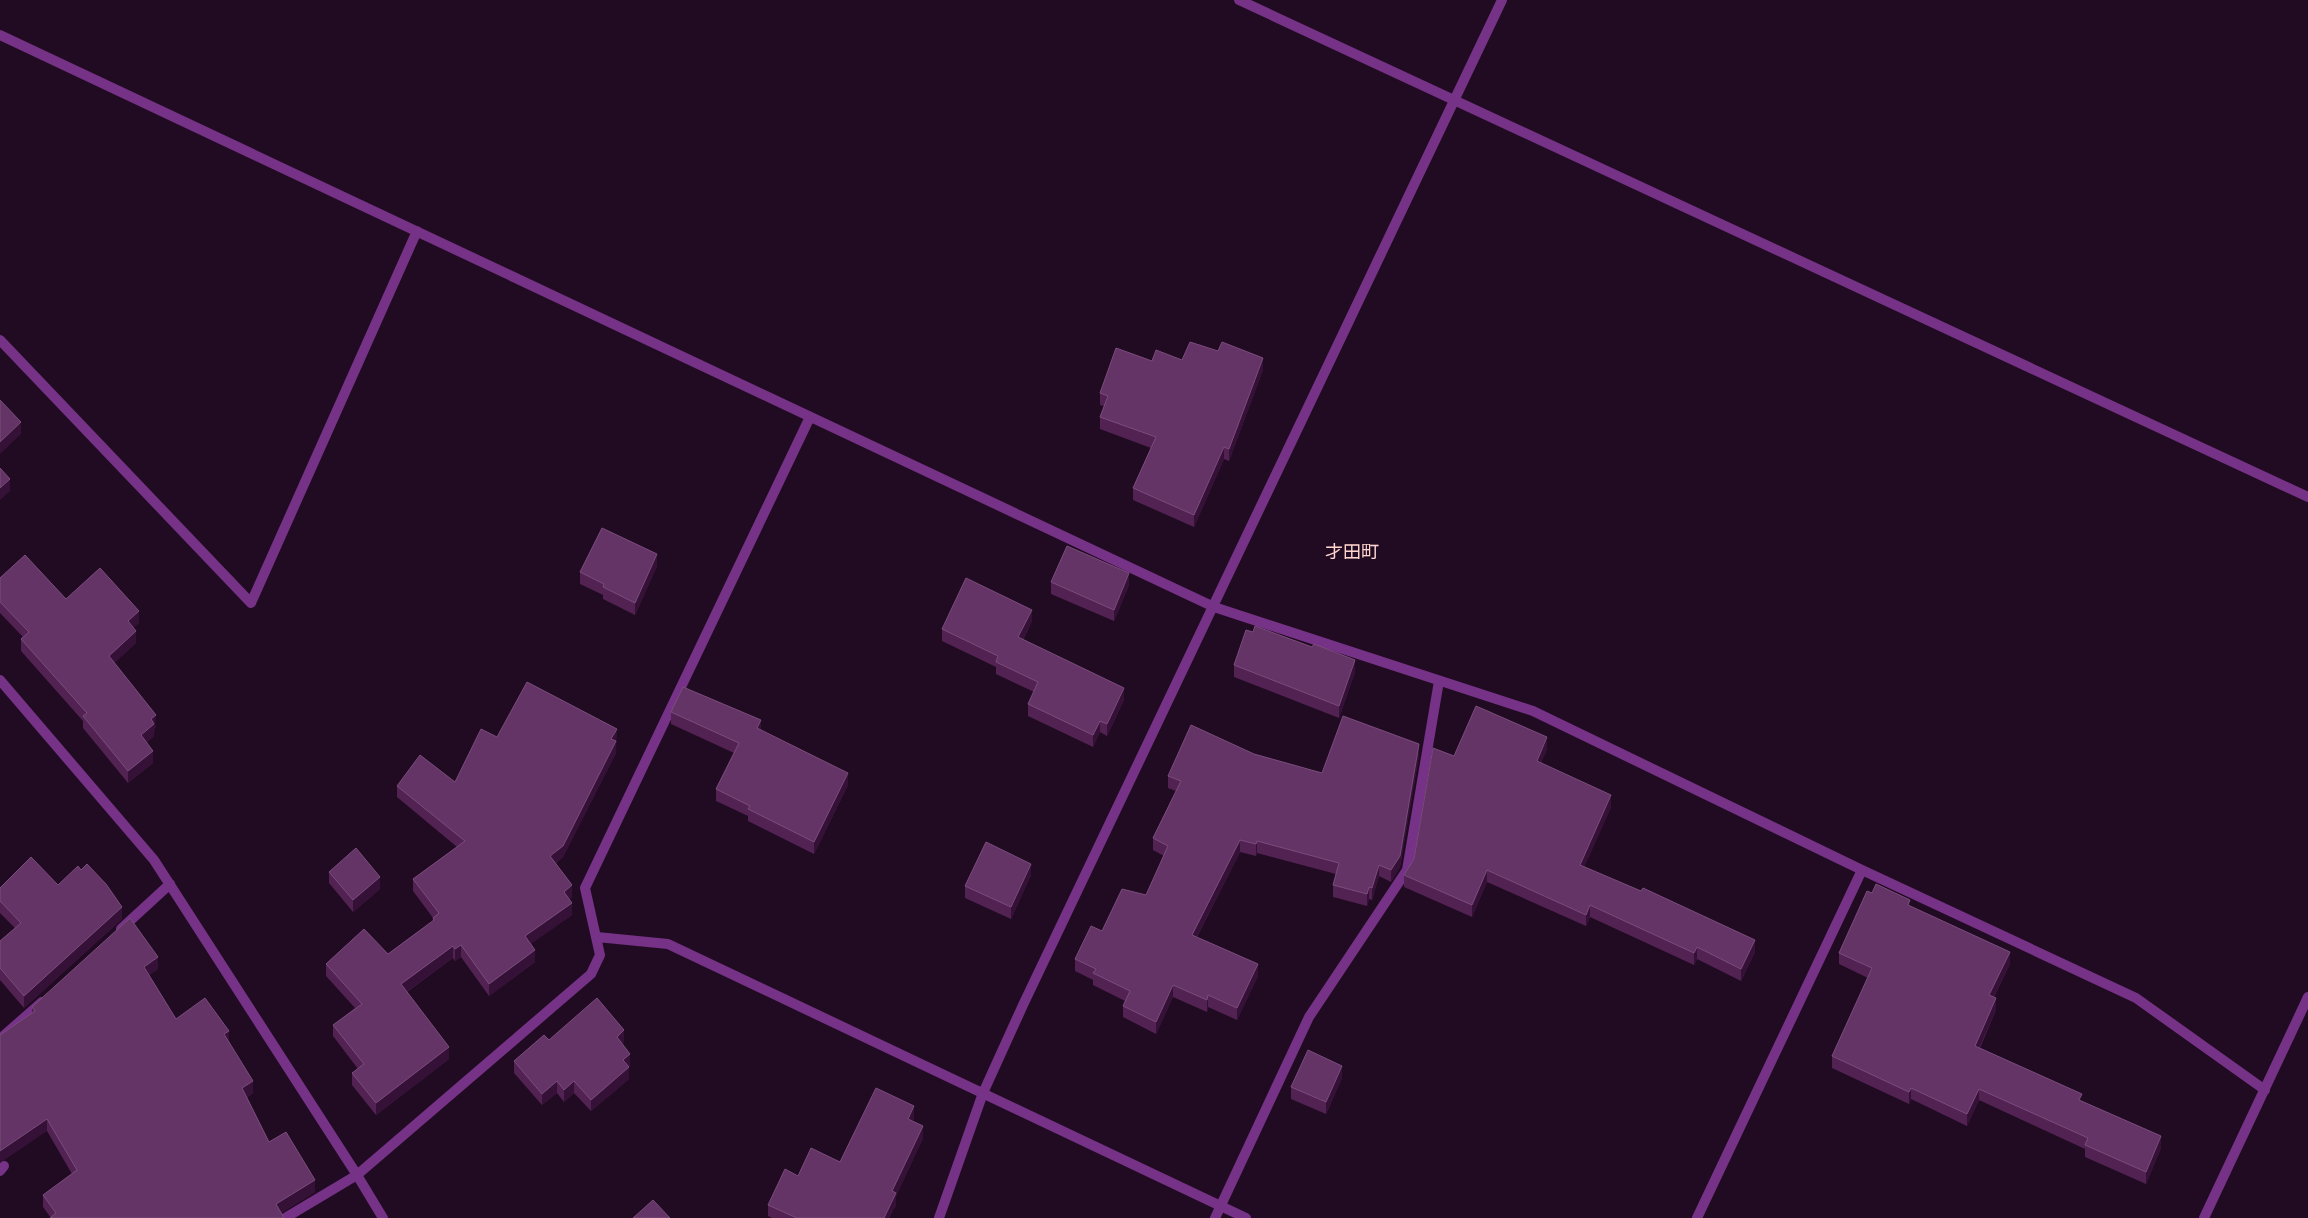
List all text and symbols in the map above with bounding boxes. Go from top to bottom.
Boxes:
district label: 才田町 [1325,540,1379,564]

